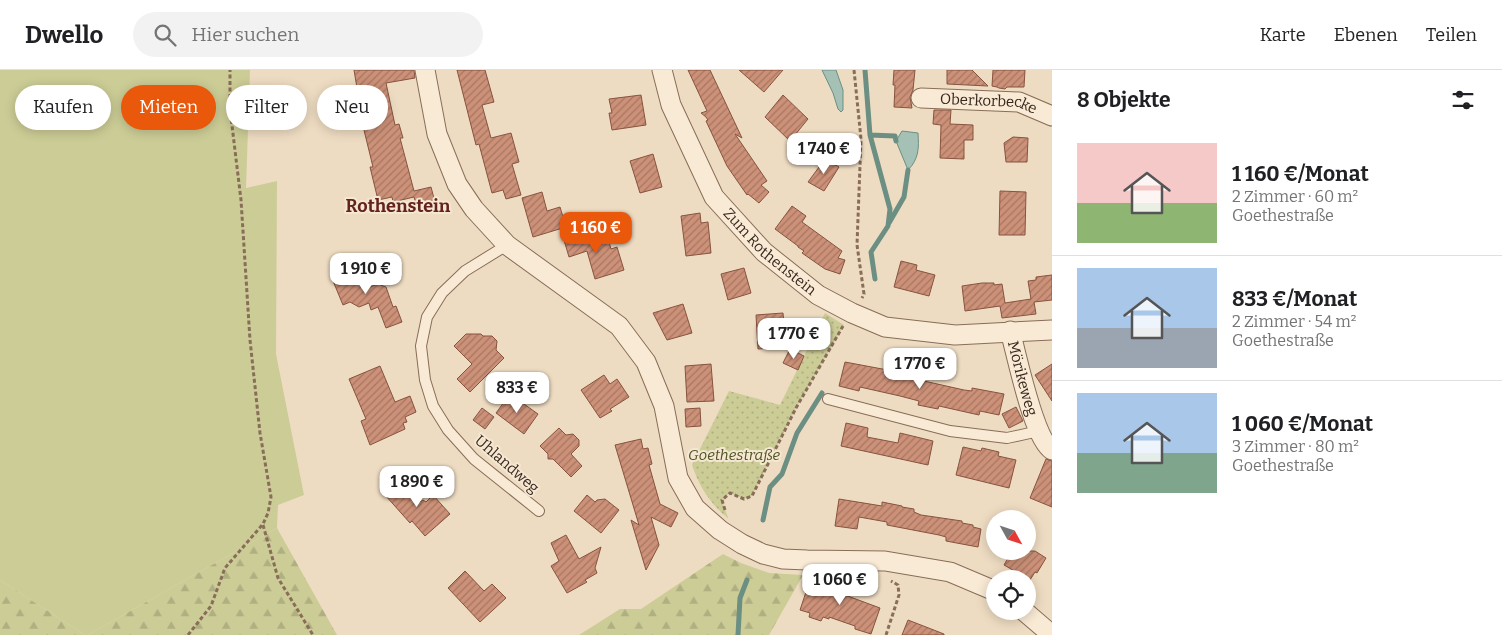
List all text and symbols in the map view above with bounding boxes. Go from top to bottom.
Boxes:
search box [133,12,483,57]
text: Dwello [25,21,103,49]
icon: search [151,21,179,49]
text: Hier suchen [191,23,299,46]
text: Karte [1260,24,1306,46]
text: Ebenen [1334,24,1398,46]
text: Teilen [1426,24,1477,46]
chip: Kaufen [15,85,111,130]
chip: Mieten [121,85,216,130]
chip: Filter [226,85,307,130]
chip: Neu [317,85,388,130]
icon: filters [1449,86,1477,114]
text: 8 Objekte [1077,87,1170,113]
street label: Oberkorbecke [940,90,1040,118]
pin: 1 740 € [778,132,870,175]
text: 1 740 € [798,139,850,158]
text: 1 160 €/Monat [1232,161,1369,187]
icon: home [1117,163,1177,223]
text: 2 Zimmer · 60 m² [1232,187,1358,206]
district label: Rothenstein [346,195,451,217]
street label: Zum Rothenstein [719,204,820,299]
text: Goethestraße [1232,206,1334,225]
pin: 1 160 € [550,212,642,254]
text: 1 160 € [571,218,621,237]
pin: 1 910 € [320,252,412,295]
text: 1 910 € [341,259,391,278]
text: 833 €/Monat [1232,286,1357,312]
icon: home [1117,288,1177,348]
text: 2 Zimmer · 54 m² [1232,312,1357,331]
pin: 1 770 € [748,318,840,360]
text: 1 770 € [768,324,820,343]
text: Goethestraße [1232,331,1334,350]
street label: Mörikeweg [1004,339,1041,418]
pin: 1 770 € [874,348,966,390]
text: 1 770 € [894,354,946,373]
pin: 833 € [482,372,552,414]
text: 833 € [496,378,538,397]
text: 1 060 €/Monat [1232,411,1373,437]
icon: home [1117,413,1177,473]
street label: Uhlandweg [471,431,543,497]
text: 3 Zimmer · 80 m² [1232,437,1359,456]
park label: Goethestraße [688,446,781,464]
text: Goethestraße [1232,456,1334,475]
pin: 1 890 € [371,466,463,508]
text: 1 890 € [390,472,444,491]
north arrow [986,510,1036,560]
map controls [986,510,1036,620]
pin: 1 060 € [794,564,886,606]
text: 1 060 € [813,570,867,589]
button: locate [986,570,1036,620]

